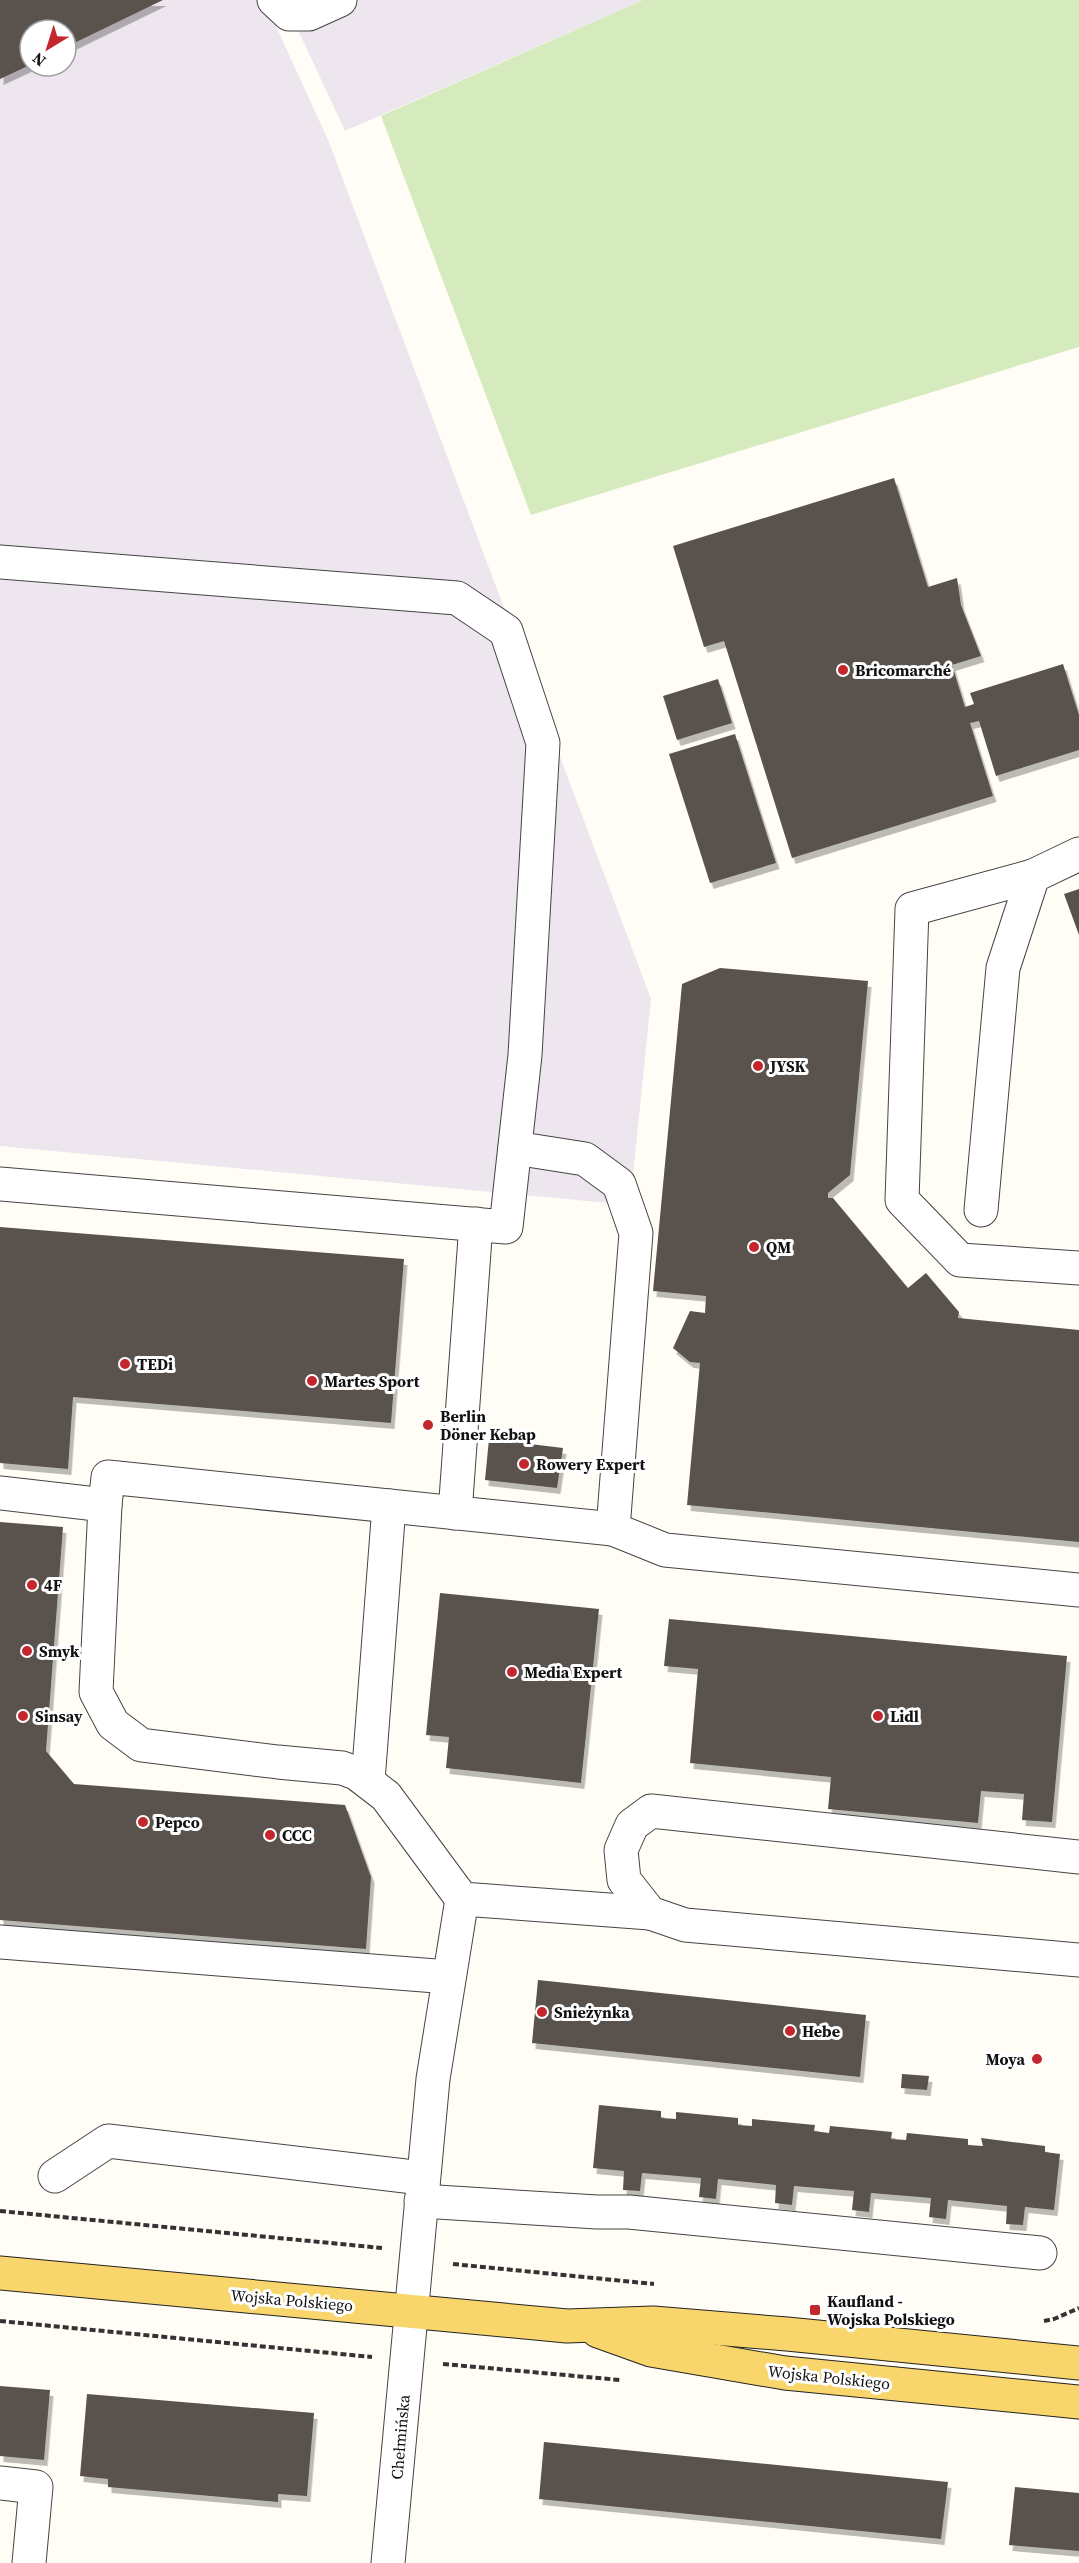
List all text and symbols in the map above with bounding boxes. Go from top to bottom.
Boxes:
north arrow [18,18,78,78]
text: N [27,47,50,72]
place label: Bricomarché [855,659,951,681]
marker: Bricomarché [836,663,850,677]
place label: JYSK [769,1055,807,1077]
marker: JYSK [751,1059,765,1073]
place label: QM [766,1236,791,1258]
marker: QM [747,1240,761,1254]
place label: TEDi [137,1353,173,1375]
marker: TEDi [118,1357,132,1371]
place label: Martes Sport [324,1370,420,1392]
marker: Martes Sport [305,1374,319,1388]
place label: Berlin Döner Kebap [440,1405,536,1445]
marker: Berlin Döner Kebap [421,1418,435,1432]
place label: Rowery Expert [536,1453,646,1475]
marker: Rowery Expert [517,1457,531,1471]
place label: 4F [44,1574,62,1596]
marker: 4F [25,1578,39,1592]
place label: Smyk [39,1640,80,1662]
marker: Smyk [20,1644,34,1658]
place label: Media Expert [524,1661,623,1683]
marker: Media Expert [505,1665,519,1679]
place label: Sinsay [35,1705,83,1727]
place label: Lidl [890,1705,919,1727]
marker: Sinsay [16,1709,30,1723]
marker: Lidl [871,1709,885,1723]
place label: Pepco [155,1811,200,1833]
marker: Pepco [136,1815,150,1829]
place label: CCC [282,1824,312,1846]
marker: CCC [263,1828,277,1842]
place label: Snieżynka [554,2001,630,2023]
marker: Snieżynka [535,2005,549,2019]
place label: Hebe [802,2020,840,2042]
marker: Hebe [783,2024,797,2038]
place label: Moya [986,2048,1025,2070]
marker: Moya [1030,2052,1044,2066]
street label: Wojska Polskiego [230,2284,354,2316]
place label: Kaufland - Wojska Polskiego [827,2290,955,2330]
marker: Kaufland - Wojska Polskiego [808,2303,822,2317]
street label: Wojska Polskiego [767,2360,891,2394]
street label: Chełmińska [385,2393,415,2480]

